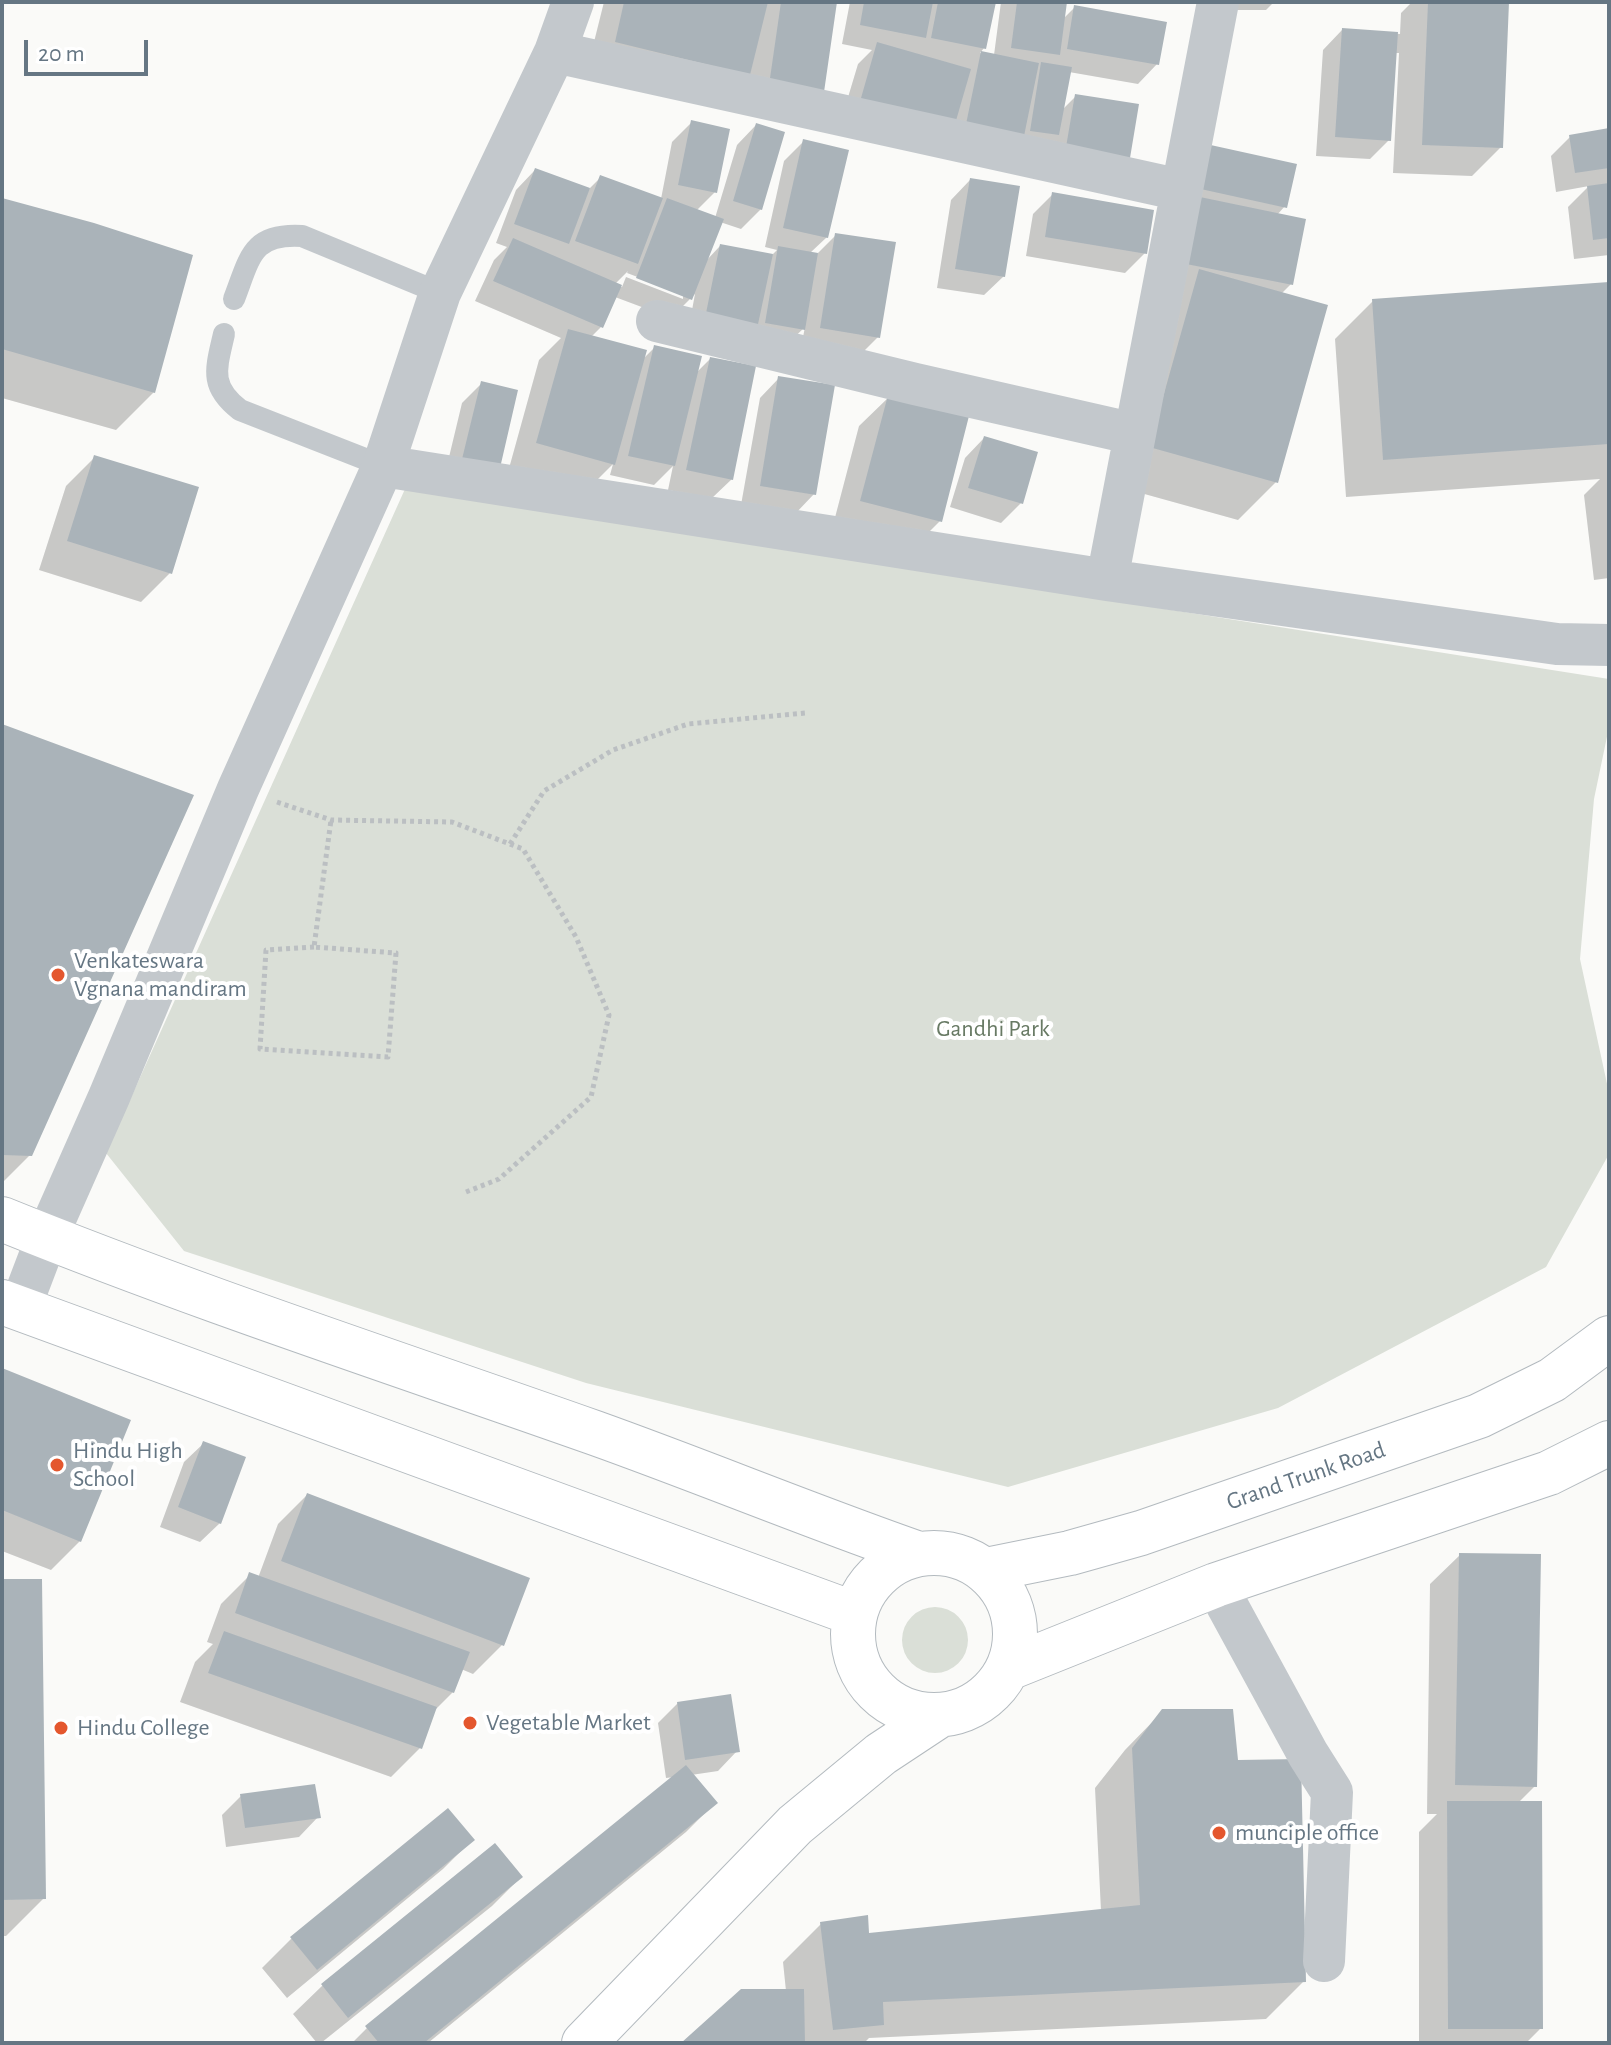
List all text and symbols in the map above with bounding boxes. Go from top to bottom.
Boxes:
scale bar [28,24,152,74]
text: 20 m [38,42,85,66]
place label: Venkateswara Vgnana mandiram [74,947,247,1003]
marker: Venkateswara Vgnana mandiram [49,966,67,984]
park label: Gandhi Park [936,1015,1050,1043]
street label: Grand Trunk Road [1223,1435,1389,1517]
place label: Hindu High School [73,1437,183,1493]
marker: Hindu High School [48,1456,66,1474]
place label: Vegetable Market [486,1709,651,1737]
place label: Hindu College [77,1714,209,1742]
marker: Vegetable Market [461,1714,479,1732]
marker: Hindu College [52,1719,70,1737]
place label: munciple office [1235,1819,1379,1847]
marker: munciple office [1210,1824,1228,1842]

